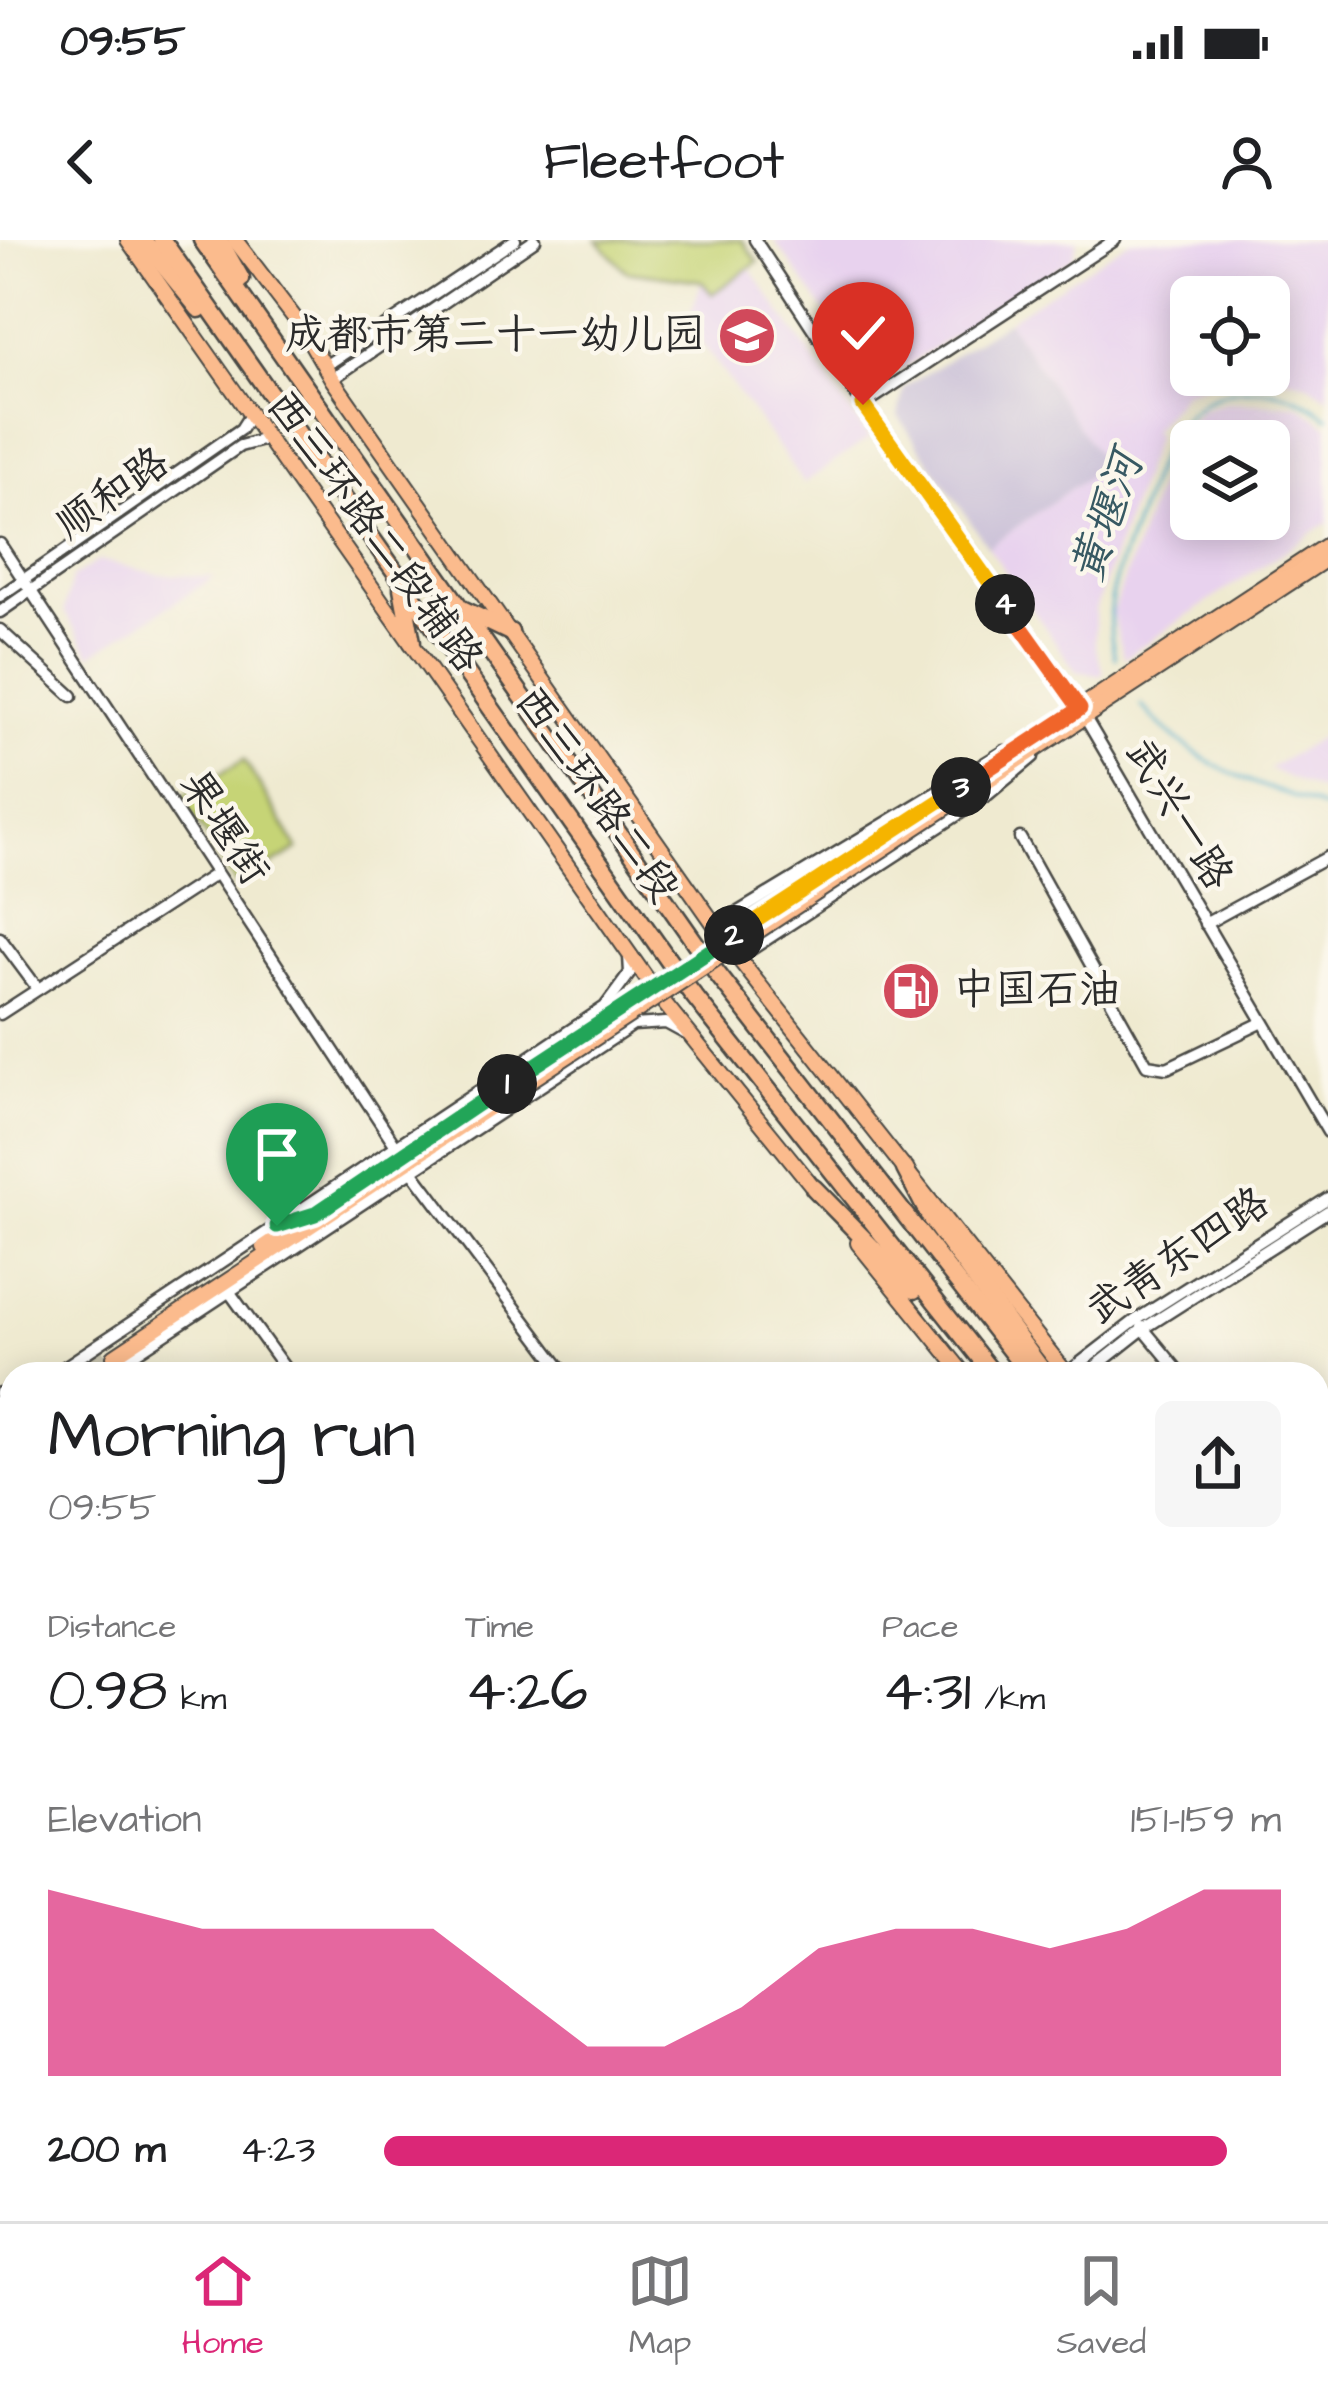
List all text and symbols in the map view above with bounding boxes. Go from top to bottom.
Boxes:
text: 09:55 [60,11,185,73]
text: Fleetfoot [544,125,784,200]
icon: back [48,129,114,195]
icon: person [1214,129,1280,195]
map controls [1170,276,1290,540]
button: locate [1170,276,1290,396]
pin [812,282,914,405]
icon: check [830,300,896,366]
school or university icon: 成都市第二十一幼儿园 [716,305,778,367]
place label: 成都市第二十一幼儿园 [285,307,705,365]
street label: 西三环路二段辅路 [252,379,496,685]
button: layers [1170,420,1290,540]
street label: 顺和路 [45,434,181,554]
water label: 黄堰河 [1057,436,1162,591]
pin: 4 [975,574,1035,634]
text: 4 [994,581,1016,627]
street label: 西三环路二段 [500,675,692,915]
street label: 武兴一路 [1110,727,1246,901]
pin: 3 [931,757,991,817]
street label: 果堰街 [165,759,283,897]
text: 3 [953,764,969,810]
pin: 2 [704,905,764,965]
text: 2 [725,912,743,958]
fuel station icon: 中国石油 [880,960,942,1022]
place label: 中国石油 [953,962,1121,1020]
pin: 1 [477,1054,537,1114]
text: 1 [505,1061,509,1107]
pin [226,1103,328,1226]
icon: arrive [244,1121,310,1187]
street label: 武青东四路 [1075,1174,1281,1340]
text: Morning run [48,1391,416,1483]
button: share [1155,1401,1281,1527]
text: 09:55 [48,1482,157,1536]
text: Distance [48,1604,176,1650]
text: Time [465,1604,534,1650]
text: Pace [882,1604,959,1650]
text: 0.98 [48,1650,167,1733]
text: 4:26 [465,1650,588,1733]
text: 4:31 [882,1650,971,1733]
text: km [167,1676,227,1722]
text: /km [971,1676,1045,1722]
text: Elevation [48,1794,202,1848]
text: 151–159 m [1131,1794,1281,1848]
text: 200 m [48,2124,166,2178]
text: 4:23 [240,2124,315,2178]
tab: Home [182,2248,264,2366]
tab: Map [627,2248,693,2366]
tab: Saved [1056,2248,1146,2366]

